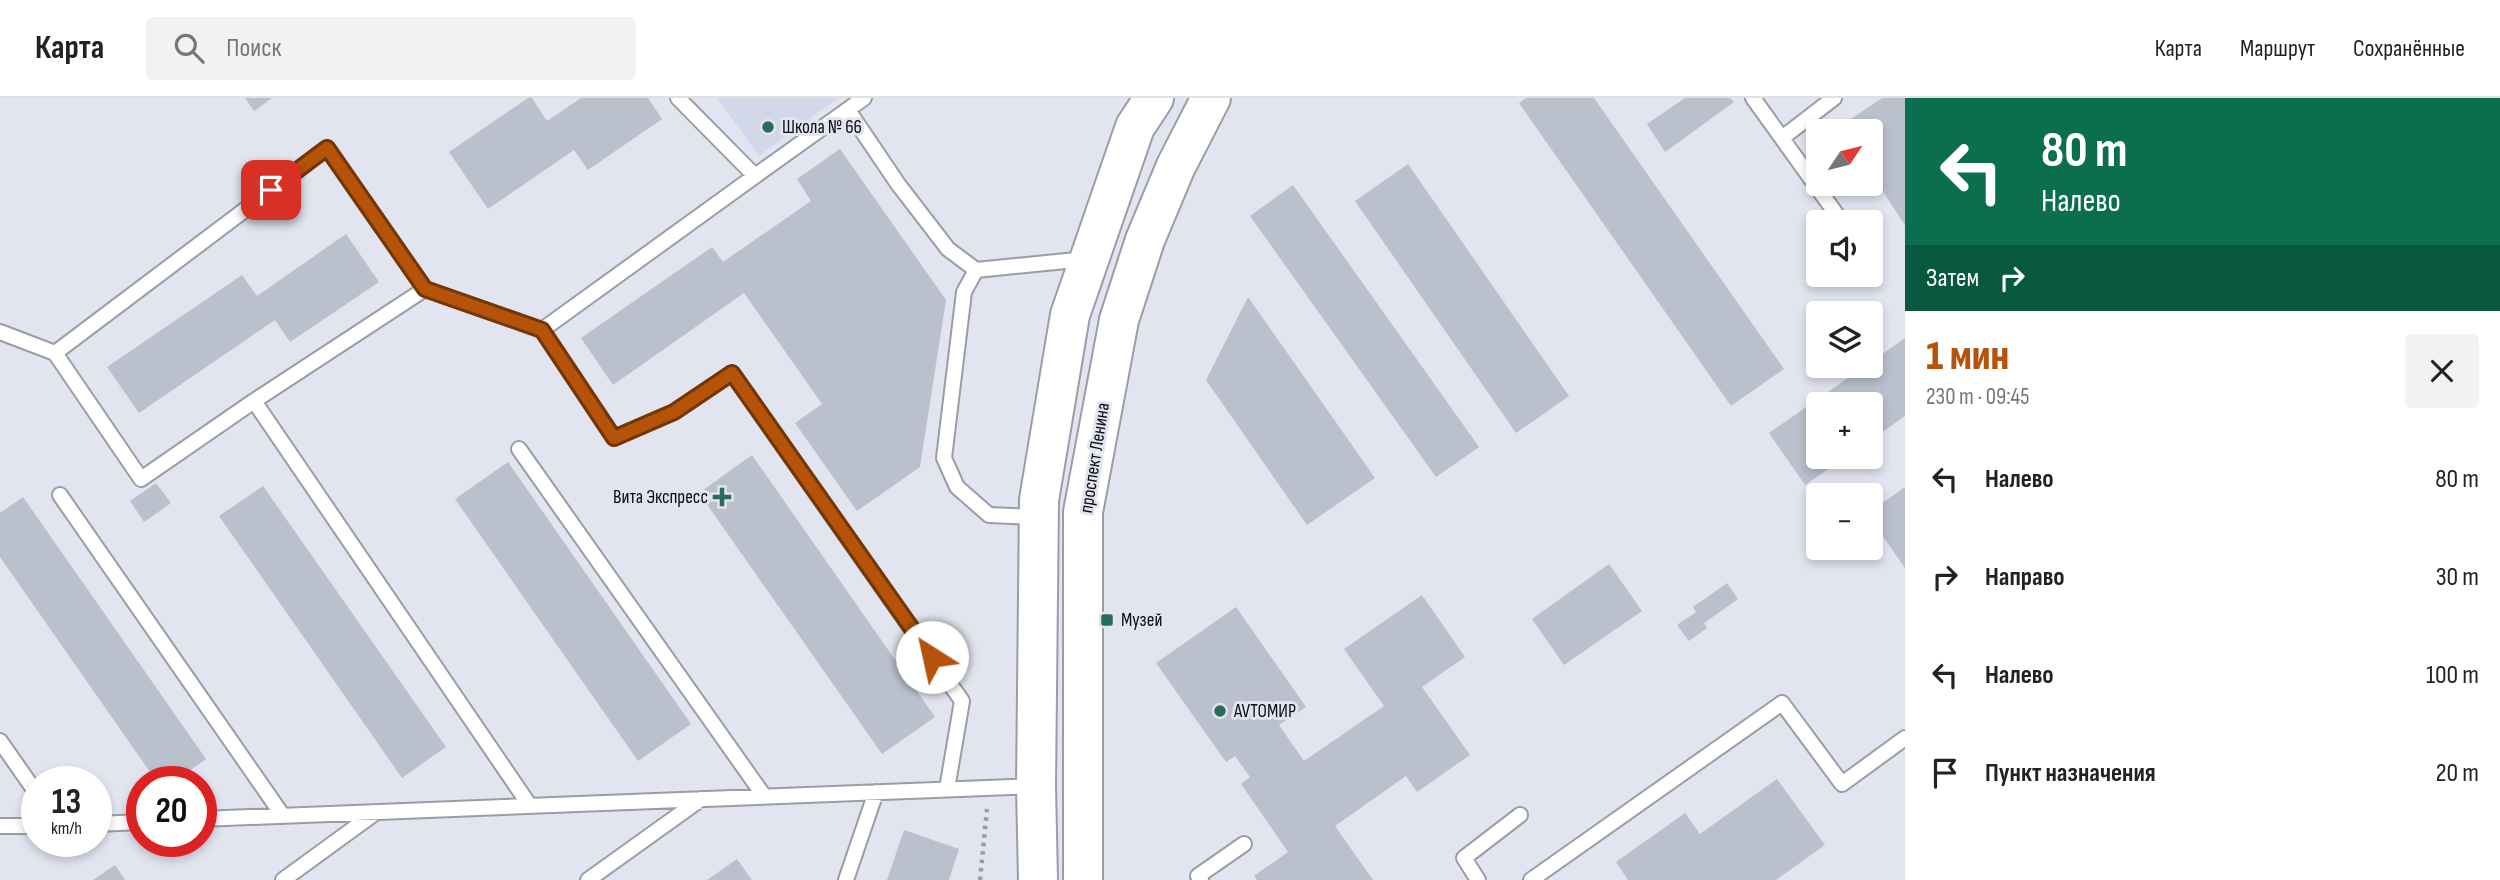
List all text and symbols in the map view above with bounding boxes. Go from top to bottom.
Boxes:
search box [146,17,636,80]
text: Карта [35,28,104,68]
icon: search [170,29,208,67]
text: Поиск [226,33,281,64]
text: Карта [2155,34,2202,63]
text: Маршрут [2240,34,2315,63]
text: Сохранённые [2353,34,2465,63]
place label: Школа № 66 [782,116,862,139]
marker: Школа № 66 [760,119,776,135]
north arrow [1806,119,1883,196]
map controls [1806,119,1883,560]
text: 80 m [2041,122,2128,181]
icon: left [1926,126,2017,217]
pin [241,160,301,220]
icon: arrive [252,171,290,209]
text: Налево [2041,182,2121,221]
button: sound [1806,210,1883,287]
icon: right [1993,259,2031,297]
text: Затем [1926,263,1979,294]
button: layers [1806,301,1883,378]
text: 1 мин [1926,331,2009,382]
button: close [2405,334,2479,408]
text: 230 m · 09:45 [1926,383,2029,411]
button: + [1806,392,1883,469]
street label: проспект Ленина [1075,401,1115,515]
icon: left [1926,460,1964,498]
text: Налево [1985,464,2054,495]
text: 80 m [2435,464,2479,495]
button: − [1806,483,1883,560]
place label: Вита Экспресс [613,486,708,509]
marker: Вита Экспресс [714,489,730,505]
icon: right [1926,558,1964,596]
text: Направо [1985,562,2064,593]
text: 30 m [2436,562,2479,593]
place label: Музей [1121,609,1162,632]
marker: Музей [1099,612,1115,628]
position arrow [895,620,969,694]
icon: left [1926,656,1964,694]
text: Налево [1985,660,2054,691]
text: 100 m [2426,660,2479,691]
place label: AVTOМИР [1233,700,1296,723]
marker: AVTOМИР [1212,703,1228,719]
icon: arrive [1926,754,1964,792]
text: Пункт назначения [1985,758,2156,789]
text: 20 m [2436,758,2479,789]
speed limit sign: 20 [126,766,217,857]
text: 13 [52,781,81,824]
text: km/h [51,818,82,839]

